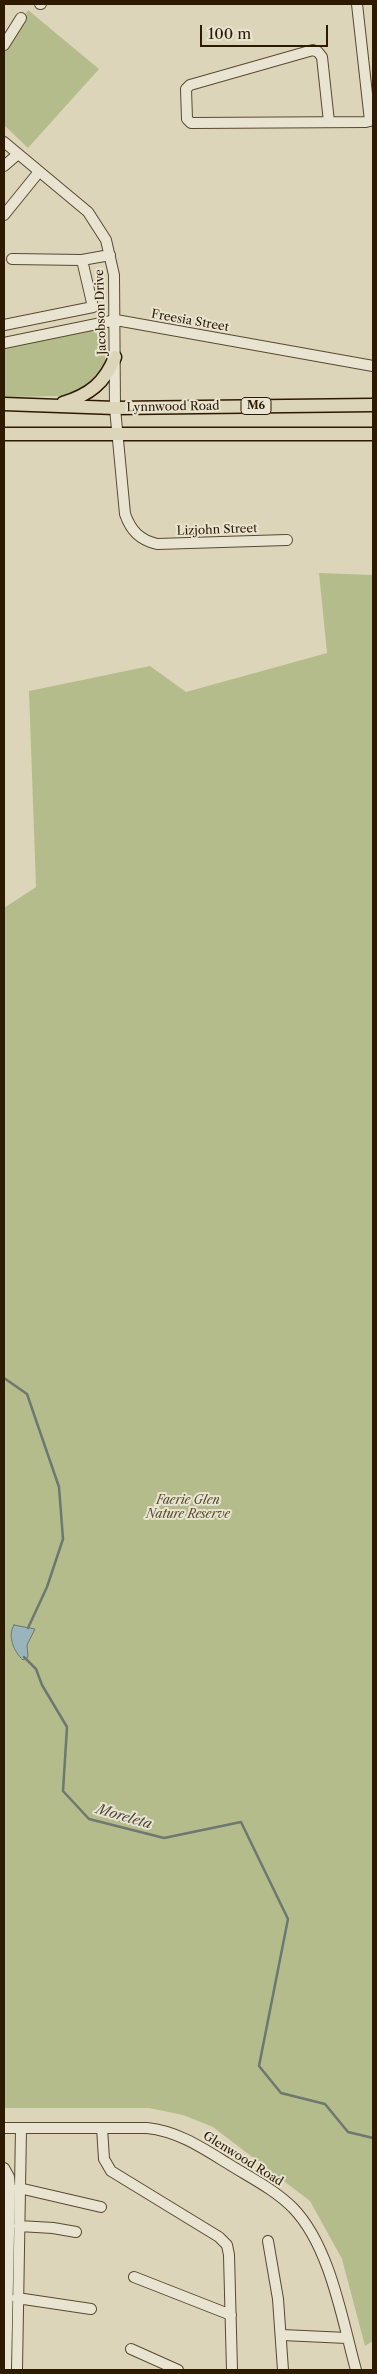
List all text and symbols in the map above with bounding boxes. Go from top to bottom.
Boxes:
scale bar [202,15,330,47]
text: 100 m [208,24,251,43]
street label: Jacobson Drive [92,269,110,355]
street label: Freesia Street [150,307,230,335]
road number: M6 [241,398,271,414]
street label: Lynnwood Road [126,399,220,415]
street label: Lizjohn Street [176,521,258,539]
park label: Faerie Glen Nature Reserve [146,1494,230,1522]
water label: Moreleta [94,1801,154,1833]
street label: Glenwood Road [200,2129,286,2189]

